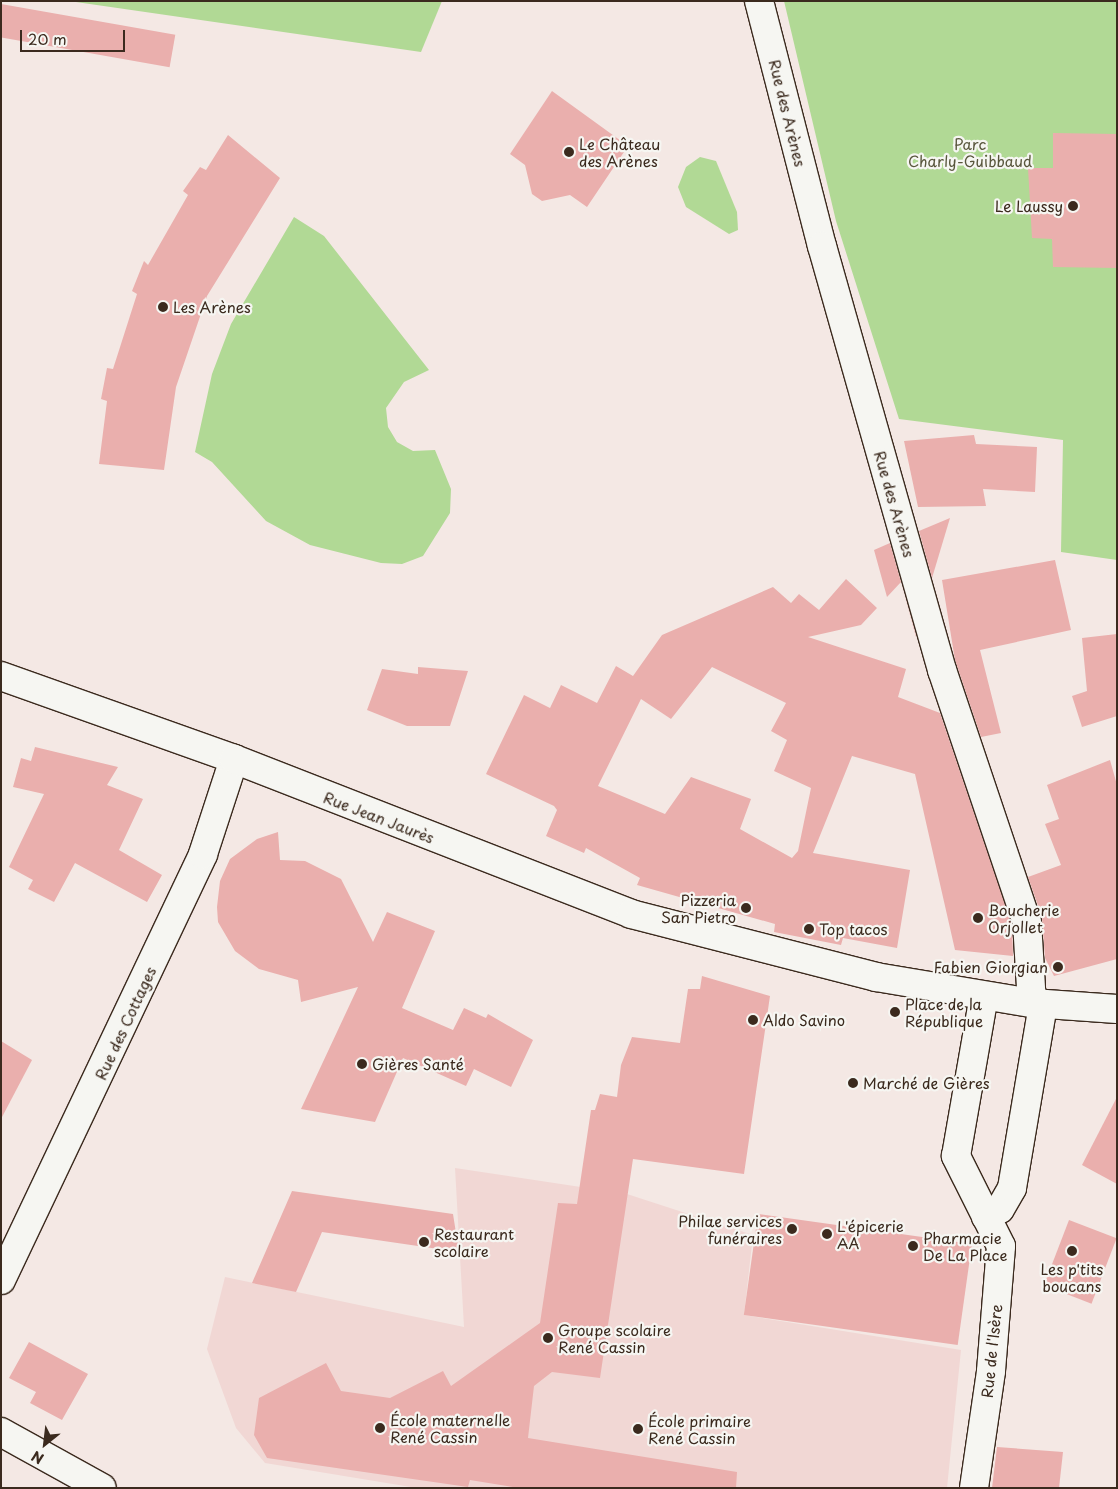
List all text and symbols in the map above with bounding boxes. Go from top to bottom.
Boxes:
scale bar [22,20,128,52]
text: 20 m [28,27,67,50]
street label: Rue des Arènes [766,57,810,169]
place label: Le Château des Arènes [579,134,661,169]
park label: Parc Charly-Guibbaud [908,134,1032,169]
marker: Le Château des Arènes [563,146,575,158]
place label: Le Laussy [995,197,1063,215]
marker: Le Laussy [1067,200,1079,212]
place label: Les Arènes [173,298,252,316]
marker: Les Arènes [157,301,169,313]
street label: Rue des Arènes [871,448,919,560]
street label: Rue Jean Jaurès [320,787,438,847]
place label: Pizzeria San Pietro [662,890,736,925]
place label: Boucherie Orjollet [988,900,1059,935]
marker: Pizzeria San Pietro [740,902,752,914]
marker: Boucherie Orjollet [972,912,984,924]
place label: Top tacos [819,920,888,938]
marker: Top tacos [803,923,815,935]
place label: Fabien Giorgian [933,958,1048,976]
marker: Fabien Giorgian [1052,961,1064,973]
street label: Rue des Cottages [90,963,160,1083]
place label: Place de la République [905,994,983,1029]
marker: Place de la République [889,1006,901,1018]
place label: Aldo Savino [763,1011,847,1029]
marker: Aldo Savino [747,1014,759,1026]
place label: Gières Santé [372,1055,464,1073]
marker: Gières Santé [356,1058,368,1070]
place label: Marché de Gières [863,1074,991,1092]
marker: Marché de Gières [847,1077,859,1089]
place label: Philae services funéraires [678,1211,782,1246]
place label: L'épicerie AA [837,1216,904,1251]
marker: Philae services funéraires [786,1223,798,1235]
place label: Restaurant scolaire [434,1224,514,1259]
marker: L'épicerie AA [821,1228,833,1240]
place label: Pharmacie De La Place [923,1228,1009,1263]
marker: Restaurant scolaire [418,1236,430,1248]
marker: Pharmacie De La Place [907,1240,919,1252]
marker: Les p'tits boucans [1066,1245,1078,1257]
place label: Les p'tits boucans [1040,1259,1104,1294]
street label: Rue de l'Isère [977,1302,1005,1400]
place label: Groupe scolaire René Cassin [558,1320,671,1355]
marker: Groupe scolaire René Cassin [542,1332,554,1344]
place label: École maternelle René Cassin [390,1410,511,1445]
place label: École primaire René Cassin [648,1411,752,1446]
north arrow [20,1419,70,1469]
marker: École maternelle René Cassin [374,1422,386,1434]
marker: École primaire René Cassin [632,1423,644,1435]
text: N [28,1446,47,1469]

